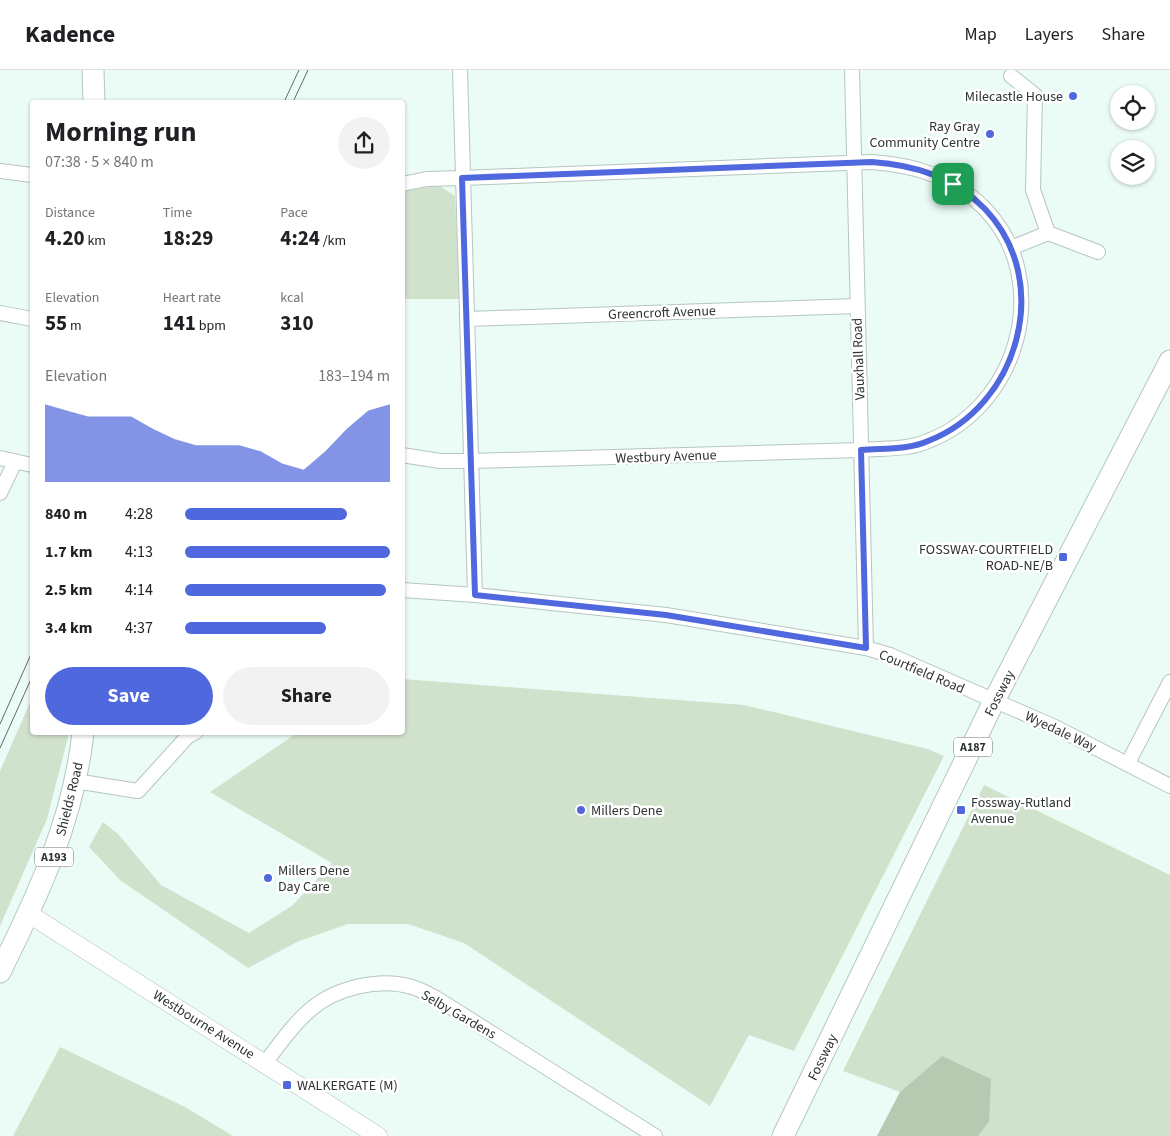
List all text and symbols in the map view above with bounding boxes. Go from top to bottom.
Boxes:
text: Kadence [25,17,115,52]
text: Map [965,22,997,47]
text: Layers [1025,22,1074,47]
text: Share [1102,22,1145,47]
map controls [1110,85,1155,185]
button: locate [1110,85,1155,130]
place label: Milecastle House [965,87,1063,107]
marker: Milecastle House [1067,90,1079,102]
text: Morning run [45,112,196,152]
button: share [338,117,390,169]
place label: Ray Gray Community Centre [869,117,980,153]
marker: Ray Gray Community Centre [984,128,996,140]
button: layers [1110,140,1155,185]
text: 07:38 · 5 × 840 m [45,151,154,173]
pin [932,163,974,205]
icon: arrive [939,170,967,198]
text: Distance [45,203,95,223]
text: Time [163,203,192,223]
text: Pace [280,203,308,223]
text: 4.20 [45,223,85,253]
text: 18:29 [163,223,213,253]
text: 4:24 [280,223,320,253]
text: km [85,231,106,251]
text: /km [320,231,346,251]
text: Elevation [45,288,100,308]
text: Heart rate [163,288,221,308]
text: kcal [280,288,304,308]
street label: Greencroft Avenue [608,301,716,325]
text: 55 [45,308,67,338]
text: 141 [163,308,196,338]
text: 310 [280,308,314,338]
text: m [67,316,82,336]
text: bpm [196,316,226,336]
street label: Vauxhall Road [848,317,870,401]
text: Elevation [45,365,107,387]
text: 183–194 m [318,365,390,387]
street label: Westbury Avenue [615,445,717,469]
text: 840 m [45,503,87,525]
text: 4:28 [125,503,153,525]
place label: FOSSWAY-COURTFIELD ROAD-NE/B [919,540,1053,576]
text: 1.7 km [45,541,92,563]
text: 4:13 [125,541,153,563]
marker: FOSSWAY-COURTFIELD ROAD-NE/B [1057,551,1069,563]
text: 2.5 km [45,579,92,601]
text: 4:14 [125,579,153,601]
text: 3.4 km [45,617,92,639]
text: 4:37 [125,617,153,639]
street label: Courtfield Road [876,645,968,699]
street label: Fossway [980,666,1020,720]
button: Save [45,667,213,725]
button: Share [223,667,390,725]
street label: Wyedale Way [1021,707,1100,757]
road number: A187 [954,738,992,756]
street label: Shields Road [51,760,89,838]
place label: Fossway-Rutland Avenue [971,793,1071,829]
place label: Millers Dene [591,801,662,821]
marker: Millers Dene [575,804,587,816]
marker: Fossway-Rutland Avenue [955,804,967,816]
road number: A193 [35,848,73,866]
place label: Millers Dene Day Care [278,861,349,897]
marker: Millers Dene Day Care [262,872,274,884]
street label: Westbourne Avenue [149,985,258,1064]
street label: Selby Gardens [417,985,500,1045]
street label: Fossway [803,1030,843,1084]
place label: WALKERGATE (M) [297,1076,398,1096]
marker: WALKERGATE (M) [281,1079,293,1091]

